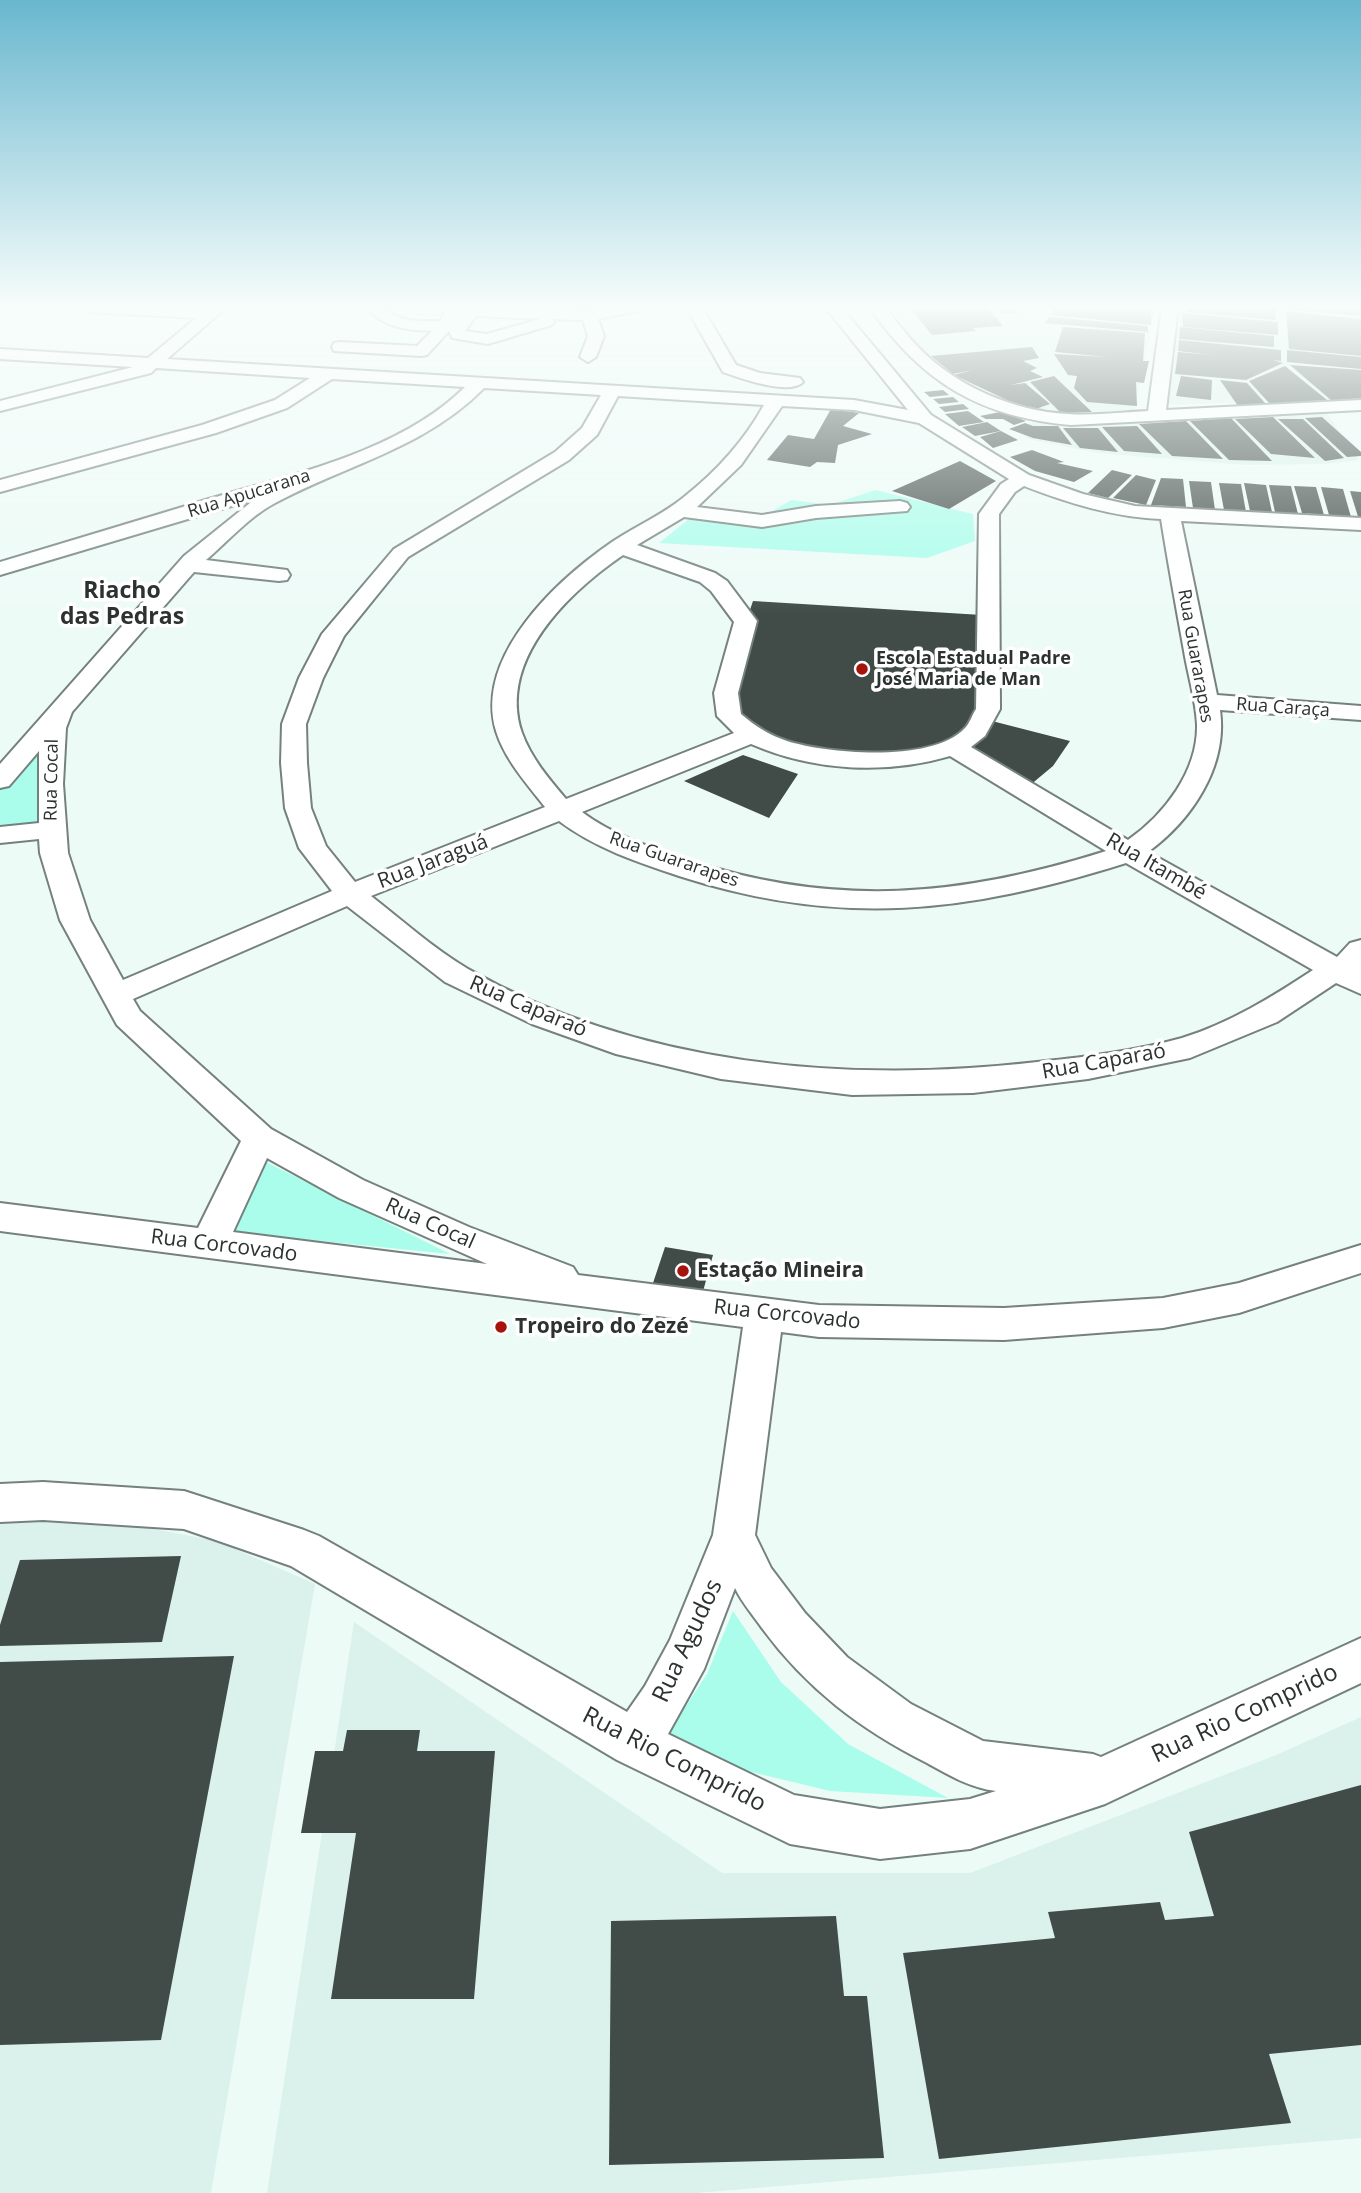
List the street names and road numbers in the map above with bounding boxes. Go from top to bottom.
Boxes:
street label: Rua Apucarana [185,465,313,523]
street label: Rua Guararapes [1173,587,1217,725]
street label: Rua Caraça [1235,694,1331,722]
street label: Rua Cocal [40,739,64,821]
street label: Rua Guararapes [606,828,742,892]
street label: Rua Itambé [1101,828,1211,906]
street label: Rua Jaraguá [374,829,492,895]
street label: Rua Caparaó [465,971,591,1043]
street label: Rua Caparaó [1040,1039,1168,1085]
street label: Rua Cocal [381,1193,479,1255]
street label: Rua Corcovado [149,1224,299,1268]
street label: Rua Corcovado [712,1295,862,1335]
street label: Rua Agudos [647,1575,729,1707]
street label: Rua Rio Comprido [1147,1658,1343,1770]
street label: Rua Rio Comprido [577,1701,771,1819]

